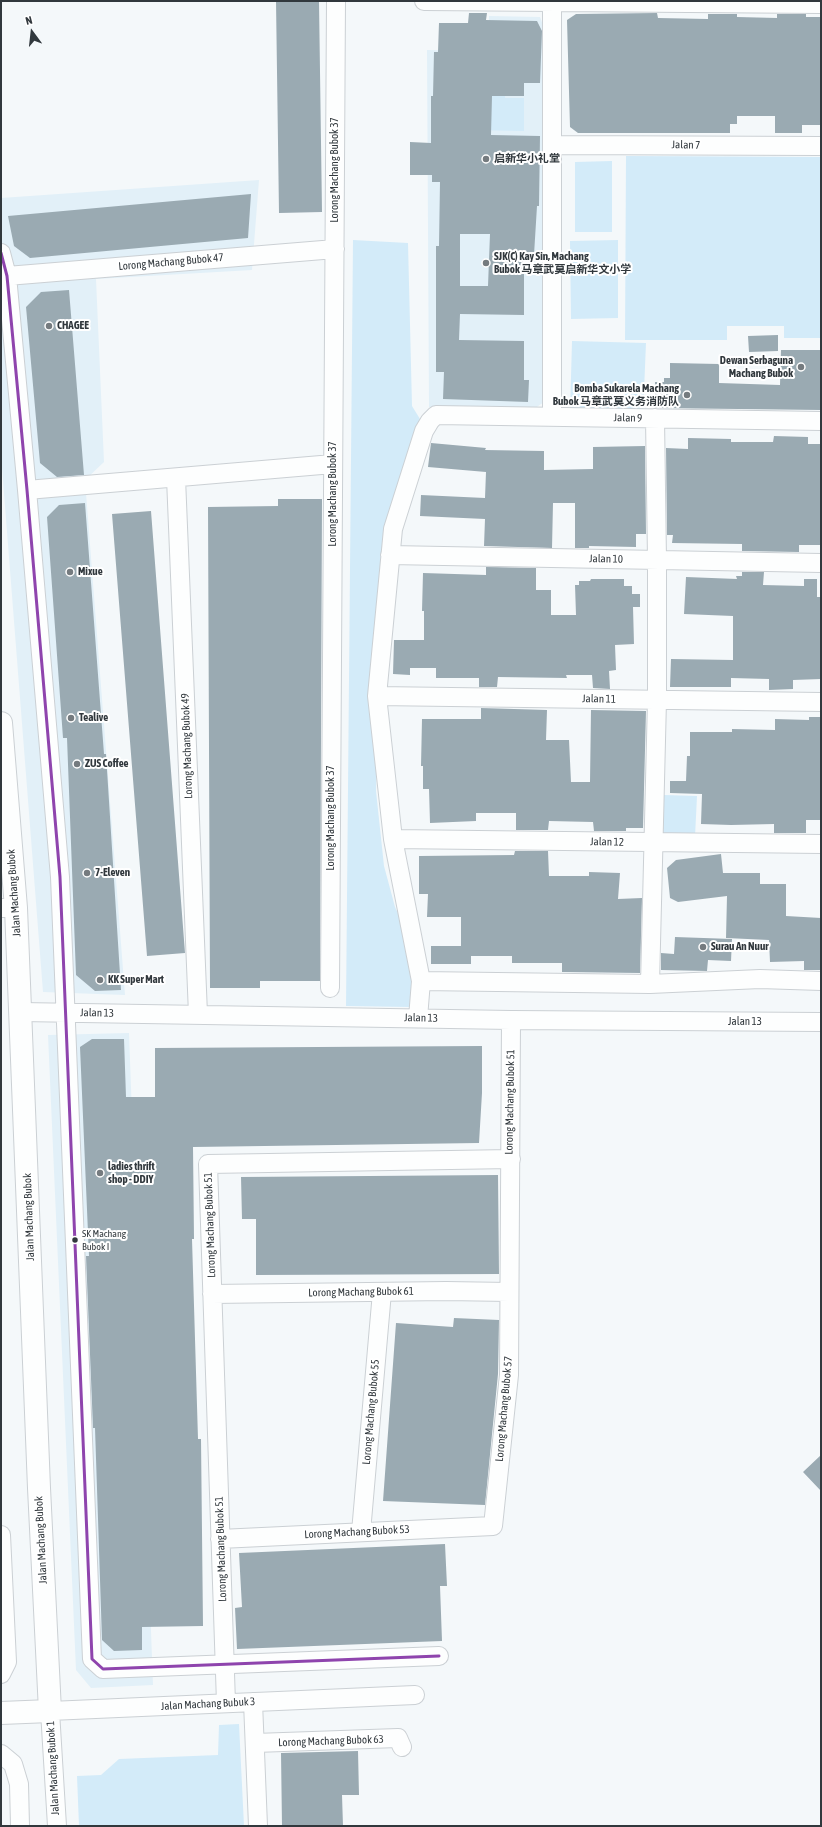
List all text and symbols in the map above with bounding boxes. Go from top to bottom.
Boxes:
north arrow [12,12,52,52]
text: N [24,14,34,27]
street label: Lorong Machang Bubok 37 [328,117,342,223]
street label: Jalan 7 [672,138,700,152]
place label: 启新华小礼堂 [494,152,560,166]
marker: 启新华小礼堂 [481,154,491,164]
place label: SJK(C) Kay Sin, Machang Bubok 马章武莫启新华文小学 [494,250,631,276]
street label: Lorong Machang Bubok 47 [118,251,224,273]
marker: SJK(C) Kay Sin, Machang Bubok 马章武莫启新华文小学 [481,258,491,268]
place label: CHAGEE [57,319,89,333]
marker: CHAGEE [44,321,54,331]
place label: Dewan Serbaguna Machang Bubok [720,354,793,380]
marker: Dewan Serbaguna Machang Bubok [796,362,806,372]
place label: Bomba Sukarela Machang Bubok 马章武莫义务消防队 [553,382,679,408]
marker: Bomba Sukarela Machang Bubok 马章武莫义务消防队 [682,390,692,400]
street label: Jalan 9 [614,411,642,425]
street label: Lorong Machang Bubok 37 [326,441,340,547]
street label: Jalan 10 [589,552,623,566]
place label: Mixue [78,565,103,579]
marker: Mixue [65,567,75,577]
street label: Jalan 11 [582,692,616,706]
street label: Lorong Machang Bubok 49 [179,693,195,799]
place label: Tealive [79,711,108,725]
marker: Tealive [66,713,76,723]
place label: ZUS Coffee [85,757,129,771]
marker: ZUS Coffee [72,759,82,769]
street label: Lorong Machang Bubok 37 [324,765,338,871]
street label: Jalan 12 [590,835,624,849]
street label: Jalan Machang Bubok [4,849,24,937]
place label: 7-Eleven [95,866,130,880]
marker: 7-Eleven [82,868,92,878]
place label: Surau An Nuur [711,940,768,954]
marker: Surau An Nuur [698,942,708,952]
place label: KK Super Mart [108,973,164,987]
marker: KK Super Mart [95,975,105,985]
street label: Jalan 13 [80,1006,114,1020]
street label: Jalan 13 [404,1011,438,1025]
street label: Jalan 13 [728,1015,762,1029]
street label: Lorong Machang Bubok 51 [502,1049,518,1155]
place label: ladies thrift shop - DDIY [108,1160,155,1186]
marker: ladies thrift shop - DDIY [95,1168,105,1178]
street label: Lorong Machang Bubok 51 [202,1172,218,1278]
street label: Jalan Machang Bubok [21,1173,37,1261]
place label: SK Machang Bubok I [82,1228,126,1252]
marker: SK Machang Bubok I [70,1235,80,1245]
street label: Lorong Machang Bubok 61 [308,1284,414,1300]
street label: Lorong Machang Bubok 57 [493,1356,515,1462]
street label: Lorong Machang Bubok 55 [360,1359,382,1465]
street label: Jalan Machang Bubok [32,1496,50,1584]
street label: Lorong Machang Bubok 51 [213,1496,229,1602]
street label: Lorong Machang Bubok 53 [304,1523,410,1541]
street label: Jalan Machang Bubuk 3 [160,1695,256,1713]
street label: Jalan Machang Bubok 1 [44,1720,62,1816]
street label: Lorong Machang Bubok 63 [278,1733,384,1749]

